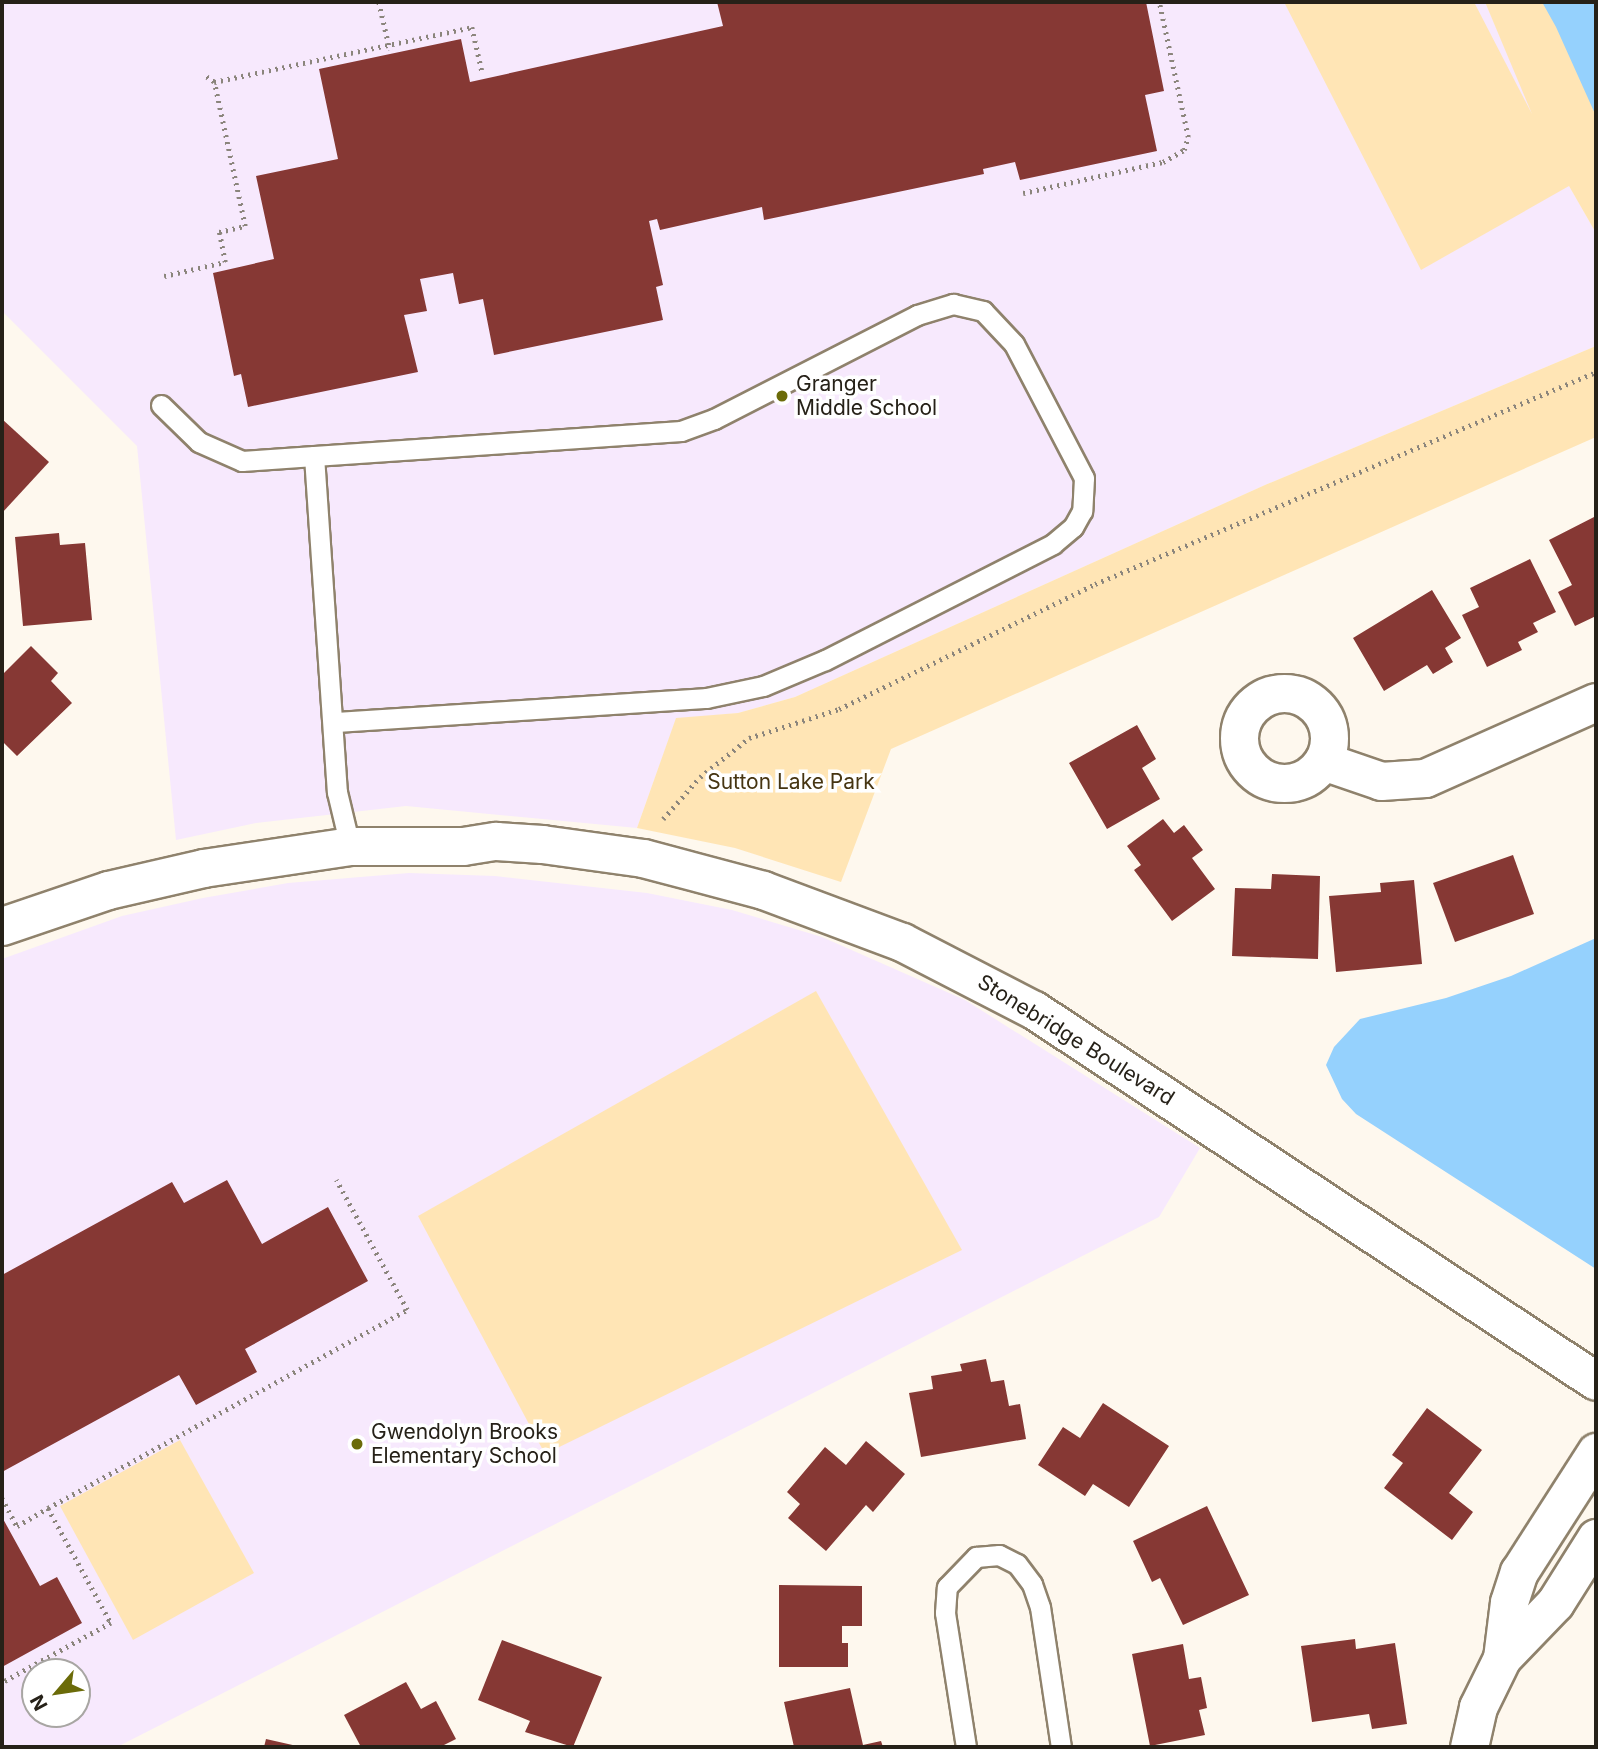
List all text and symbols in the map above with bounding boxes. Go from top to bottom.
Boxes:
place label: Granger Middle School [796,371,937,421]
marker: Granger Middle School [774,388,790,404]
park label: Sutton Lake Park [707,769,875,795]
street label: Stonebridge Boulevard [973,969,1179,1111]
place label: Gwendolyn Brooks Elementary School [371,1419,558,1469]
marker: Gwendolyn Brooks Elementary School [349,1436,365,1452]
north arrow [21,1658,91,1728]
text: N [25,1691,53,1714]

